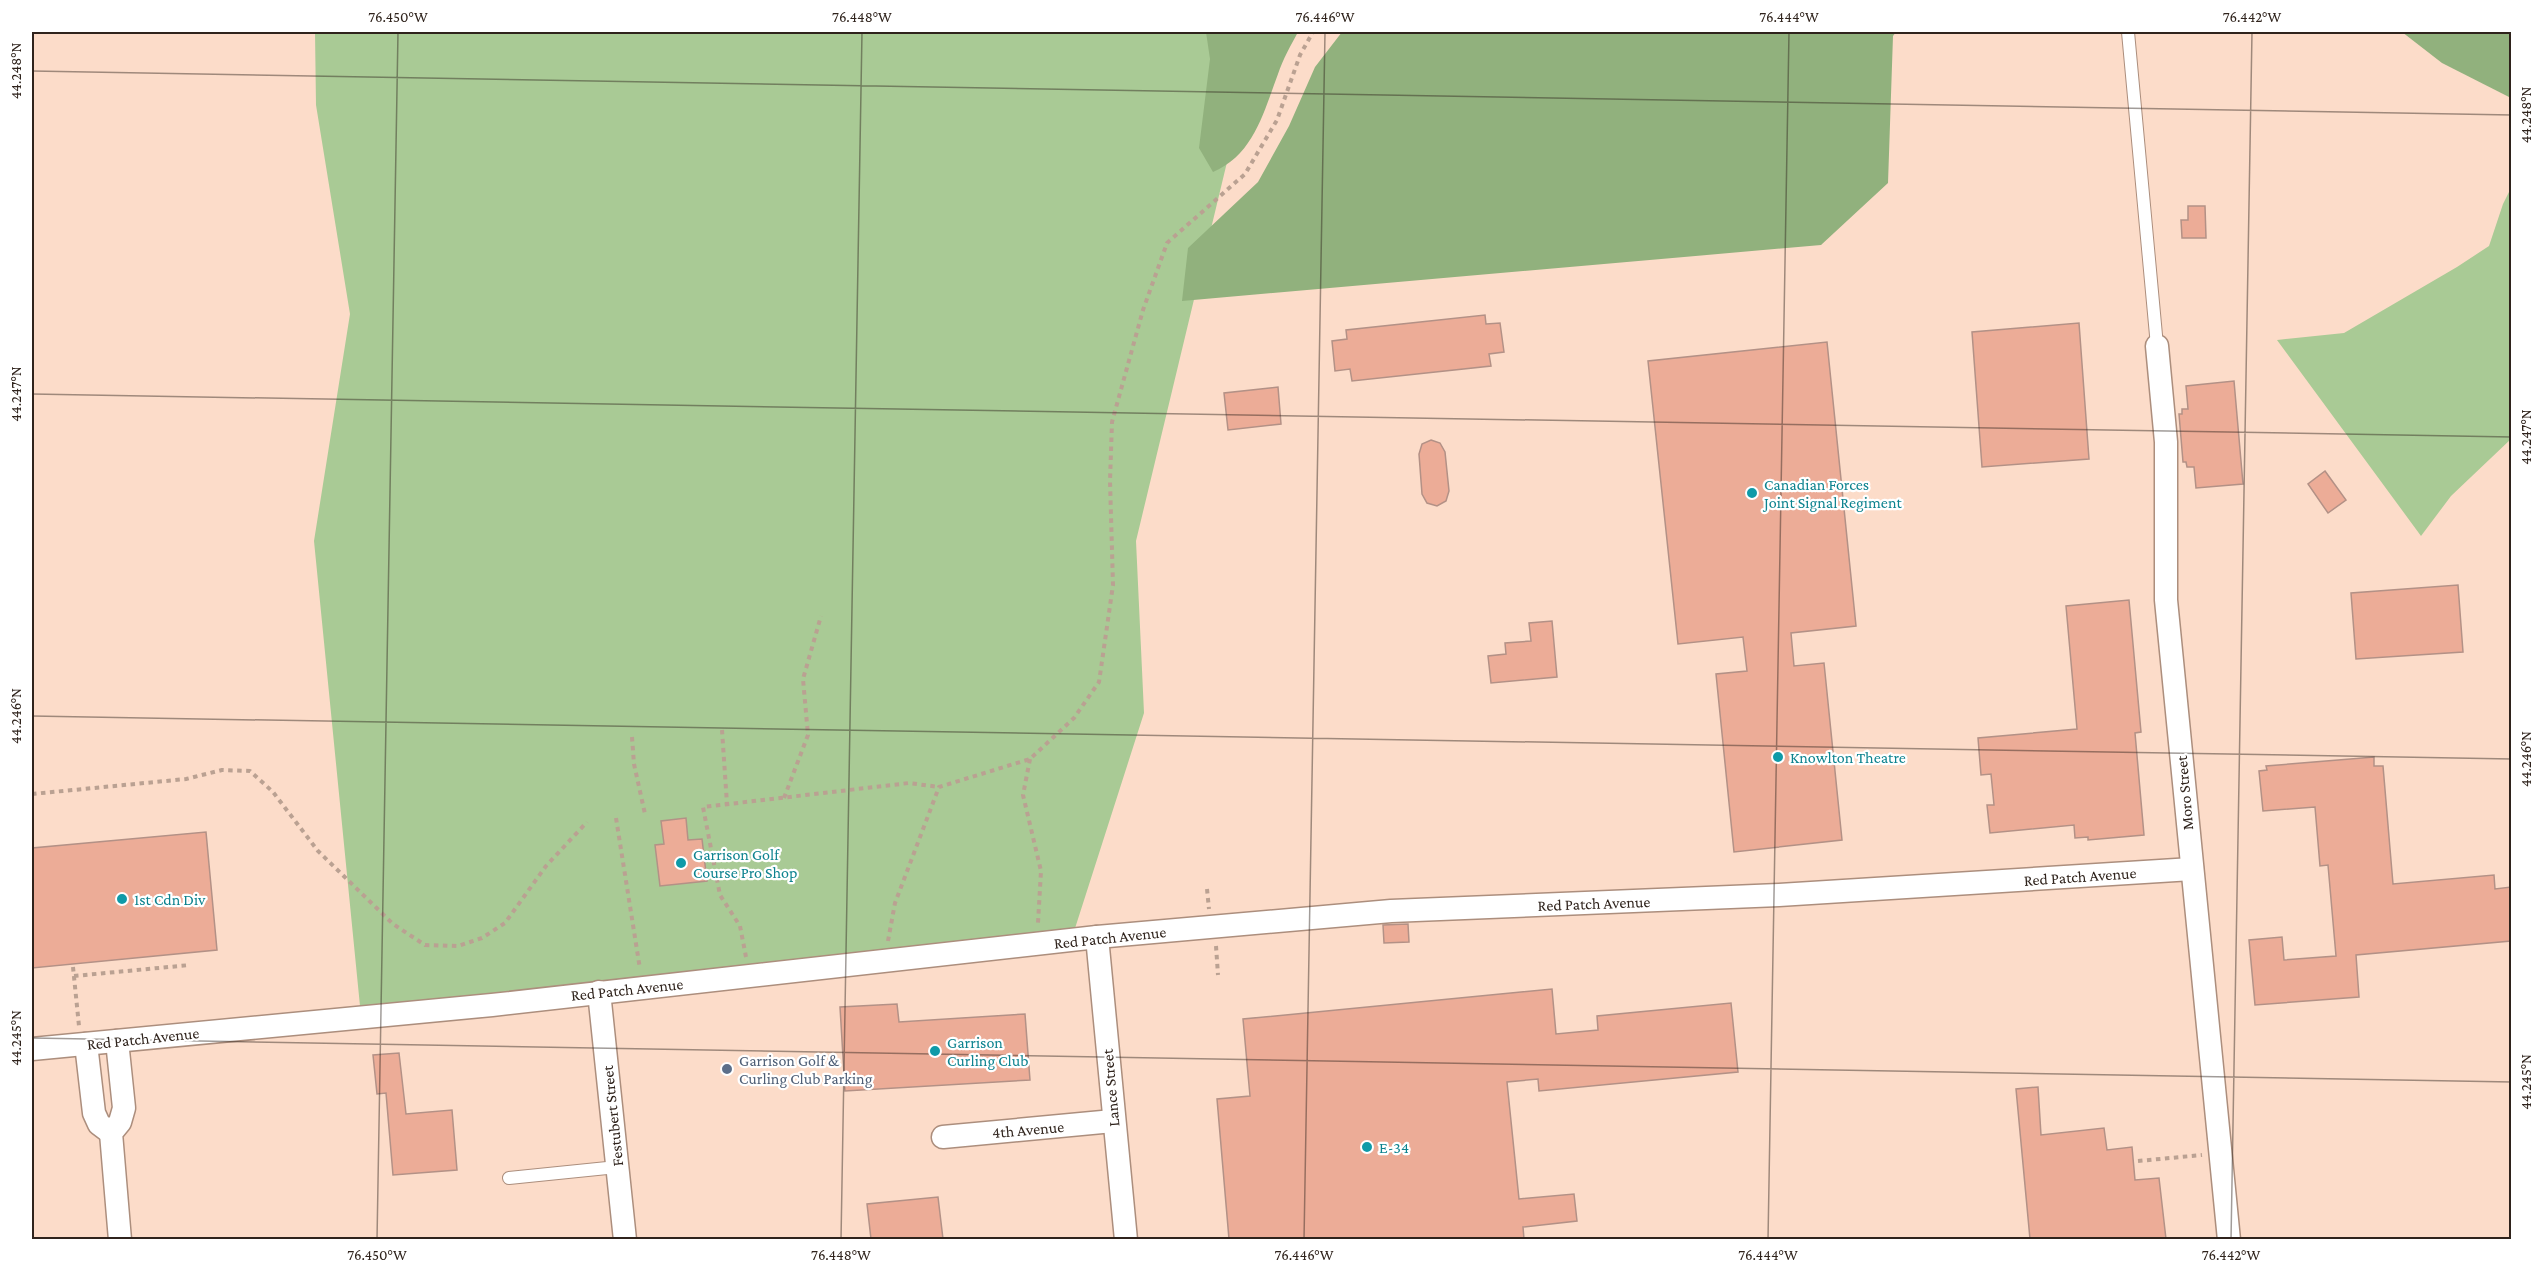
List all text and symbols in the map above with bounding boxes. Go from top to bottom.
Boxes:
text: 76.450°W [368,9,428,25]
text: 76.448°W [832,9,892,25]
text: 76.446°W [1296,9,1355,25]
text: 76.444°W [1759,9,1819,25]
text: 76.442°W [2223,9,2281,25]
text: 44.248°N [8,43,24,99]
text: 44.248°N [2518,87,2534,143]
text: 44.247°N [8,366,24,422]
text: 44.247°N [2518,409,2534,465]
place label: Canadian Forces Joint Signal Regiment [1762,476,1902,512]
marker: Canadian Forces Joint Signal Regiment [1745,486,1759,500]
text: 44.246°N [8,688,24,744]
text: 44.246°N [2518,731,2534,787]
place label: Knowlton Theatre [1790,749,1906,766]
marker: Knowlton Theatre [1771,750,1785,764]
street label: Moro Street [2173,754,2196,831]
place label: Garrison Golf Course Pro Shop [693,846,797,882]
marker: Garrison Golf Course Pro Shop [674,856,688,870]
street label: Red Patch Avenue [2023,864,2137,889]
place label: 1st Cdn Div [134,891,206,908]
marker: 1st Cdn Div [115,892,129,906]
street label: Red Patch Avenue [1537,893,1651,914]
street label: Red Patch Avenue [1053,923,1167,952]
street label: Red Patch Avenue [570,975,684,1004]
text: 44.245°N [8,1010,24,1066]
street label: Red Patch Avenue [86,1024,200,1053]
place label: Garrison Curling Club [947,1034,1028,1070]
marker: Garrison Curling Club [928,1044,942,1058]
street label: Lance Street [1099,1048,1122,1128]
place label: Garrison Golf & Curling Club Parking [739,1052,873,1088]
text: 44.245°N [2518,1054,2534,1110]
marker: Garrison Golf & Curling Club Parking [720,1062,734,1076]
street label: Festubert Street [599,1064,626,1167]
street label: 4th Avenue [991,1118,1065,1141]
place label: E-34 [1379,1139,1409,1156]
marker: E-34 [1360,1140,1374,1154]
text: 76.450°W [347,1247,407,1263]
text: 76.448°W [811,1247,871,1263]
text: 76.446°W [1275,1247,1334,1263]
text: 76.444°W [1738,1247,1798,1263]
text: 76.442°W [2202,1247,2260,1263]

